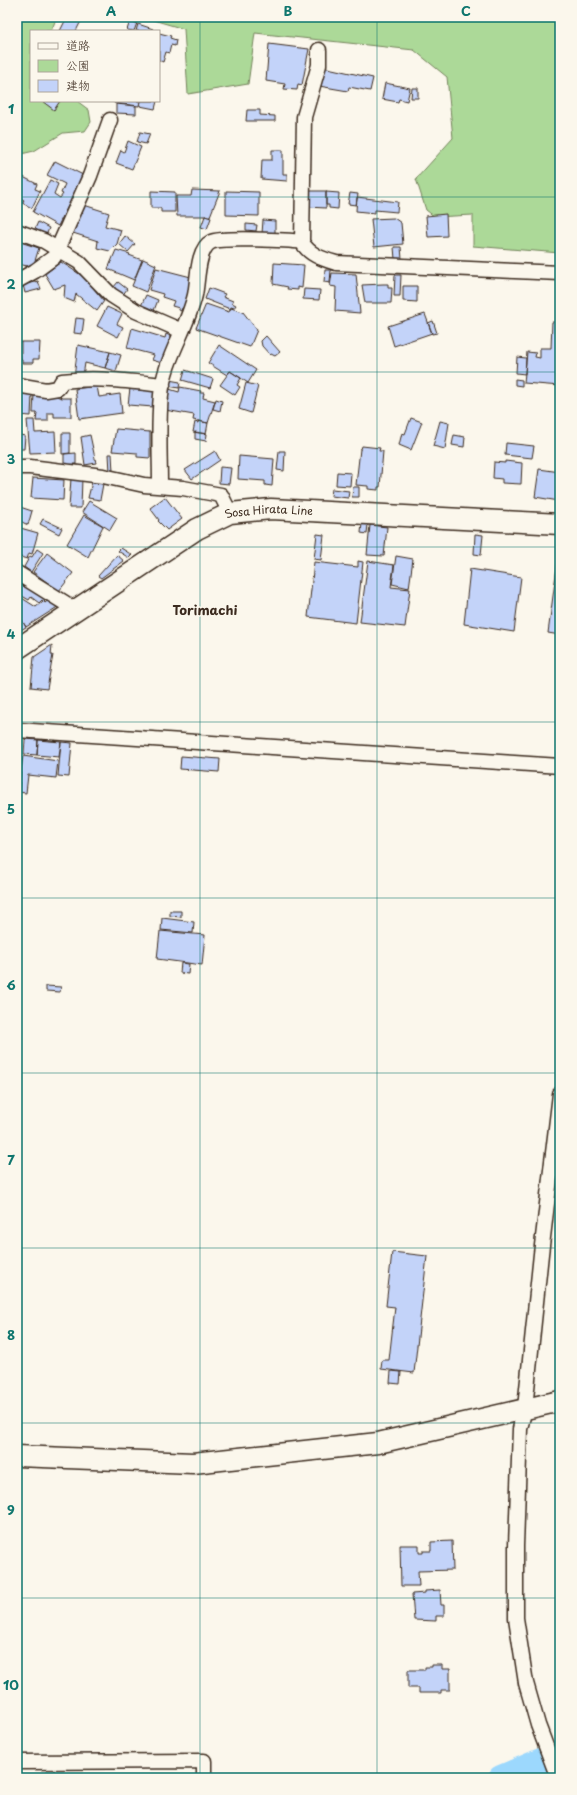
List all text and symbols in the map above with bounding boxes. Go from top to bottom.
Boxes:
text: A [106,1,116,20]
text: B [284,1,293,20]
text: C [461,1,471,20]
legend [30,30,160,102]
text: 道路 [66,36,90,54]
text: 公園 [66,56,90,74]
text: 建物 [66,76,90,94]
text: 1 [8,99,14,118]
text: 2 [6,274,16,293]
text: 3 [7,449,16,468]
street label: Sosa Hirata Line [221,500,314,522]
district label: Torimachi [173,600,237,619]
text: 4 [7,624,16,643]
text: 5 [7,799,15,818]
text: 6 [6,975,16,994]
text: 7 [7,1150,15,1169]
text: 8 [7,1325,15,1344]
text: 9 [7,1500,15,1519]
text: 10 [3,1675,19,1694]

